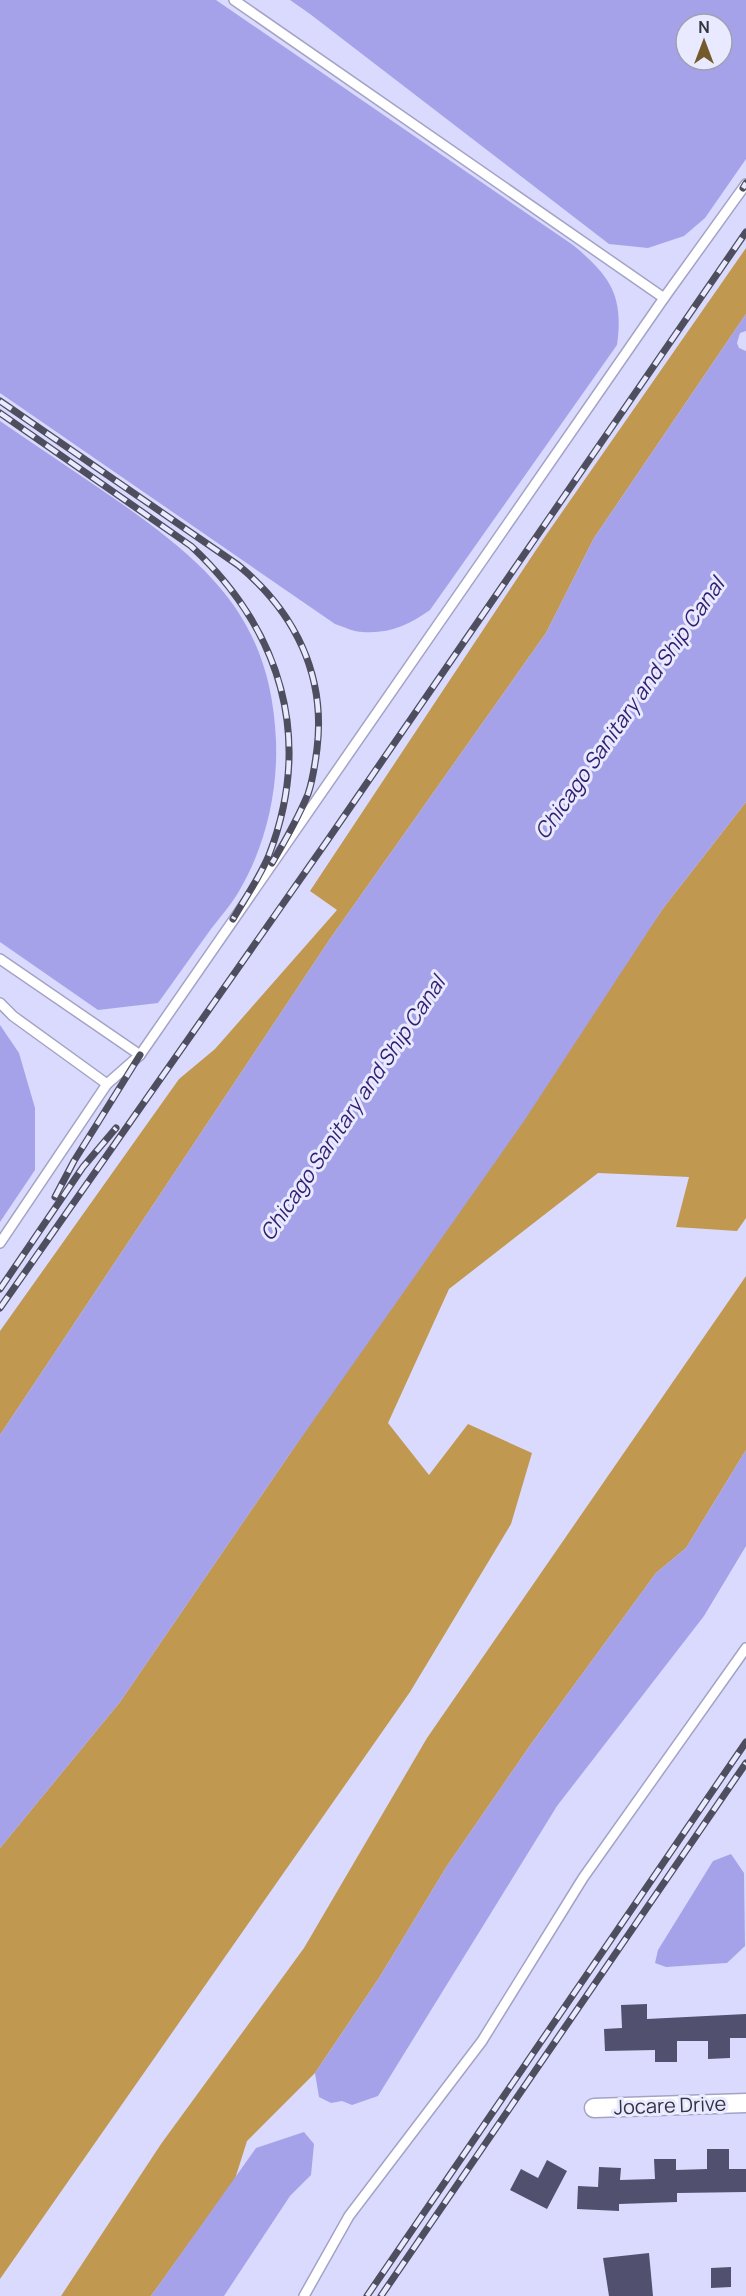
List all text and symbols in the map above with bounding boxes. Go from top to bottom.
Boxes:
north arrow [674,12,734,72]
text: N [698,16,710,38]
water label: Chicago Sanitary and Ship Canal [528,569,732,844]
water label: Chicago Sanitary and Ship Canal [253,968,453,1246]
street label: Jocare Drive [613,2090,727,2120]

